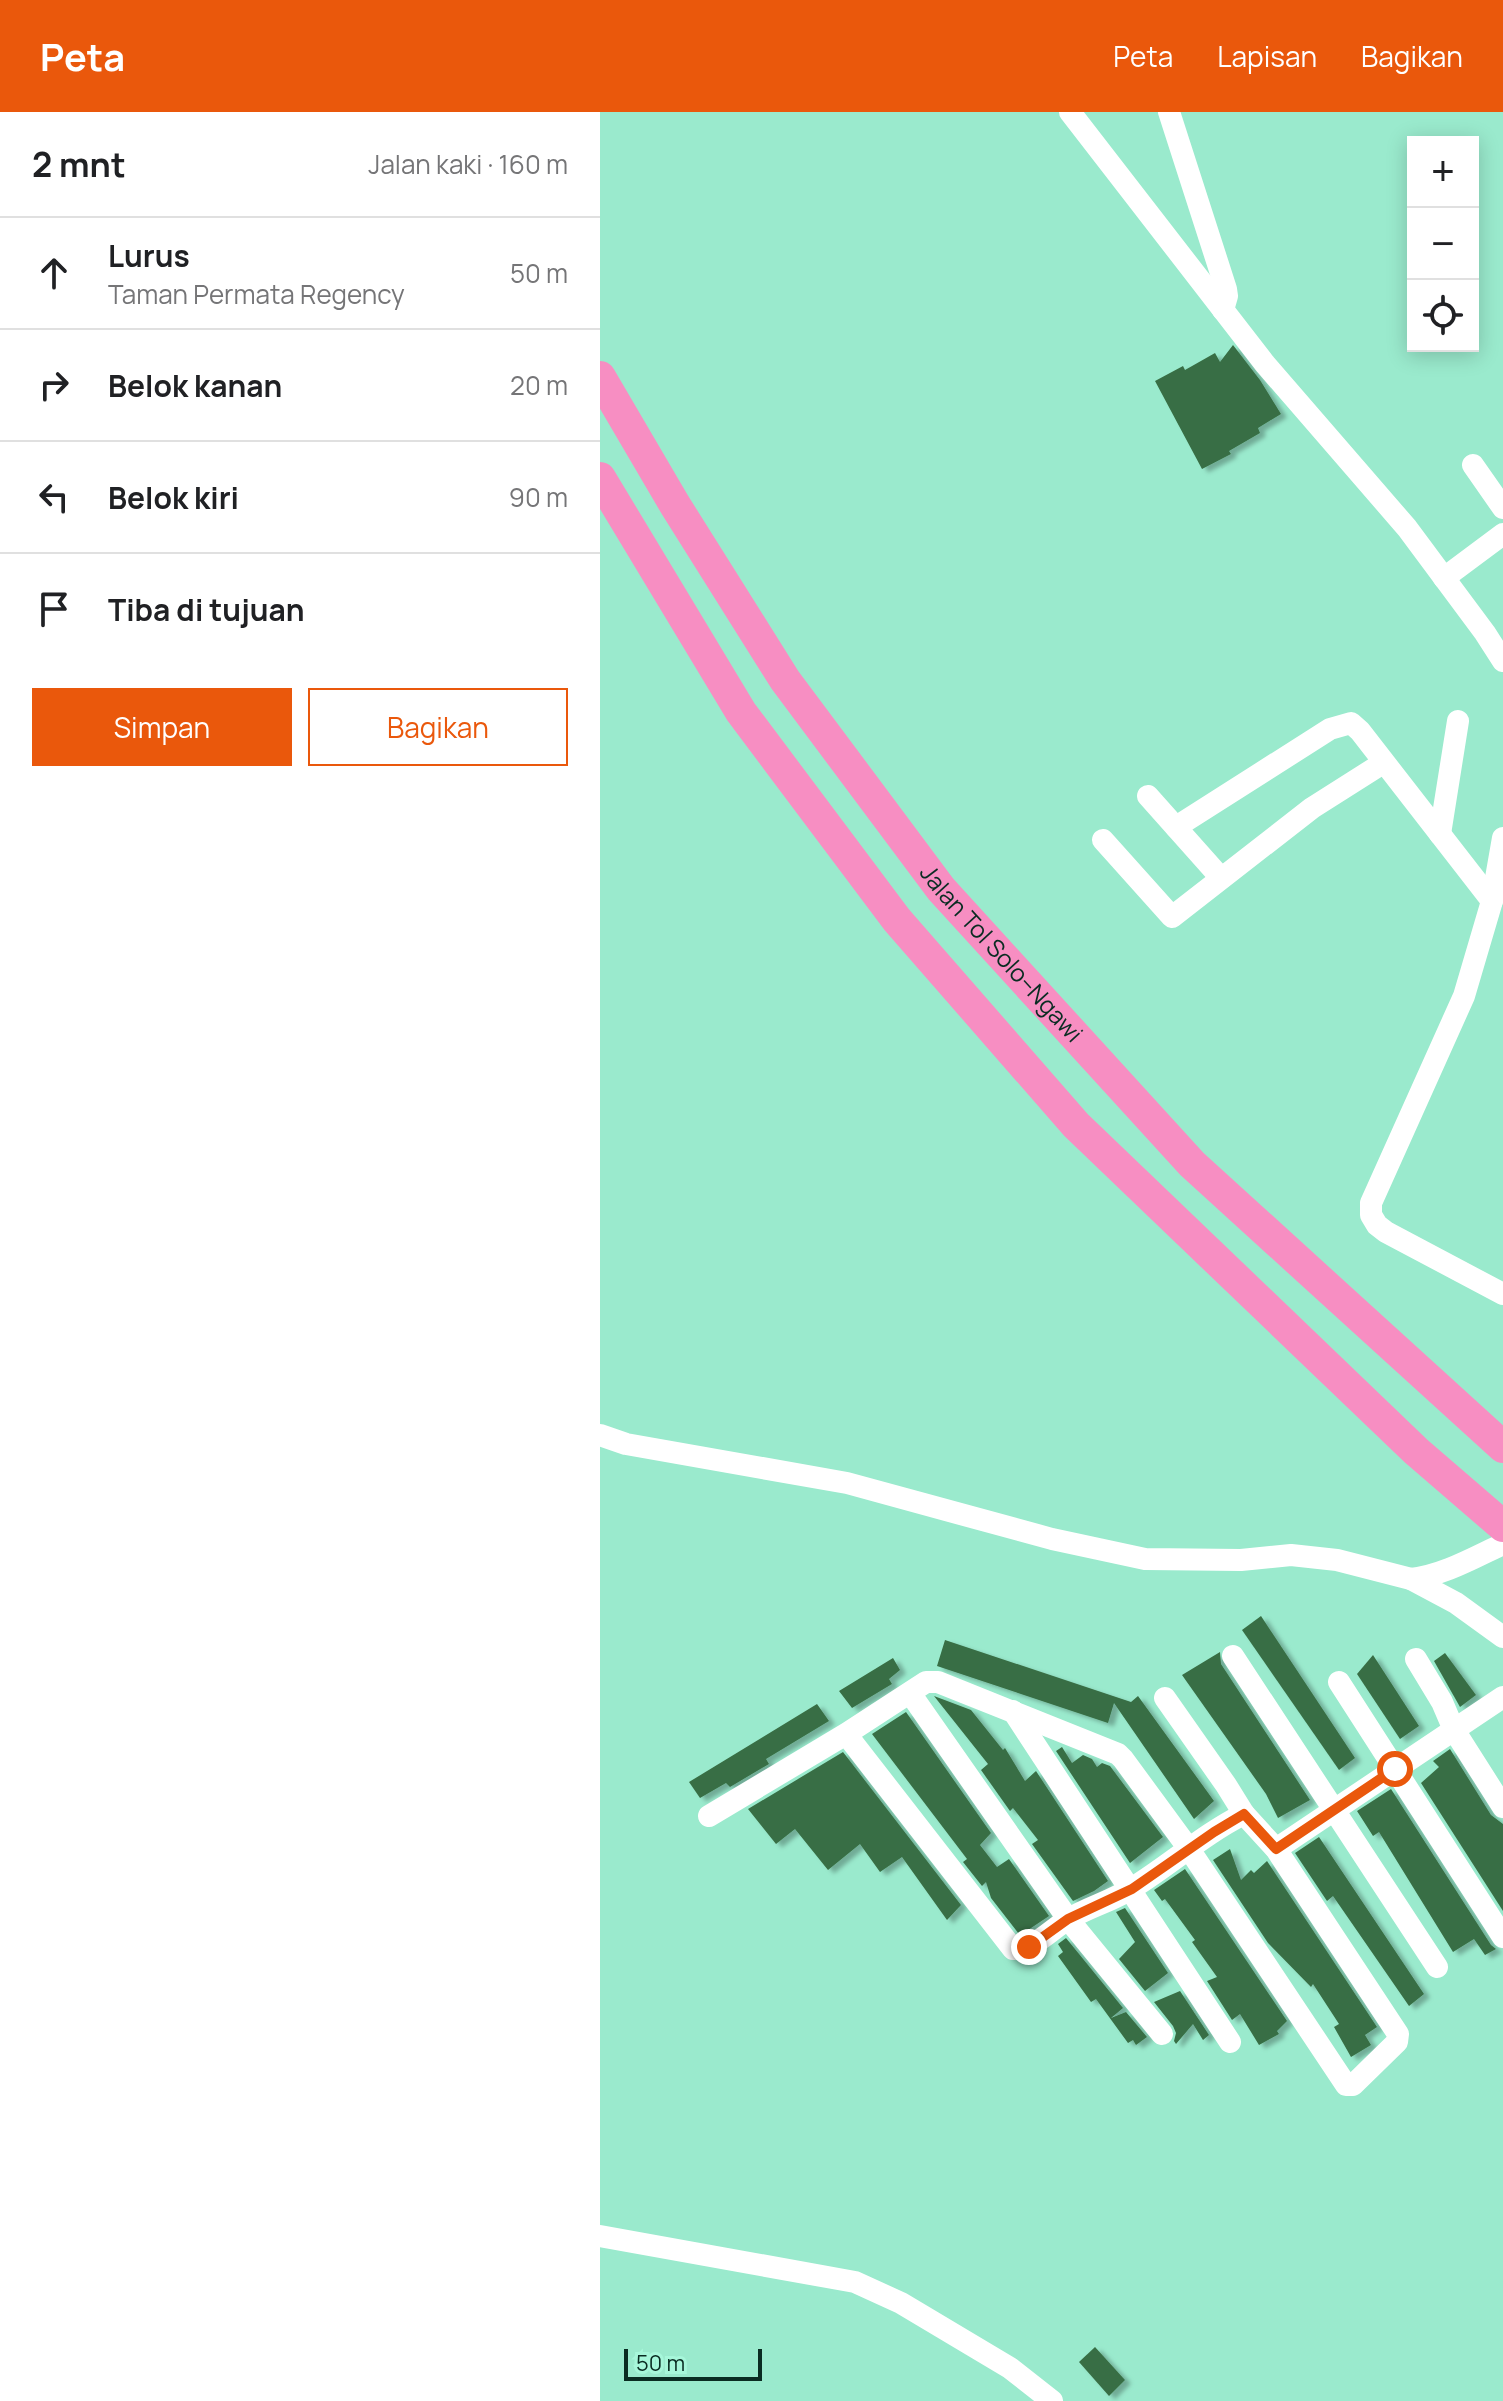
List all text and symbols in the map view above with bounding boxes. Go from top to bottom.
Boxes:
text: Peta [40,30,125,82]
text: Peta [1113,37,1173,75]
text: Lapisan [1217,37,1317,75]
text: Bagikan [1361,37,1463,75]
map controls [1407,136,1479,352]
button: + [1407,136,1479,208]
text: 2 mnt [32,141,126,187]
text: Jalan kaki · 160 m [368,146,568,182]
button: − [1407,208,1479,280]
text: Lurus [108,235,190,276]
icon: ahead [32,251,76,295]
text: 50 m [510,255,568,291]
text: Taman Permata Regency [108,276,405,312]
button: locate [1407,280,1479,352]
icon: right [32,363,76,407]
text: Belok kanan [108,365,282,406]
text: 20 m [510,367,568,403]
icon: left [32,475,76,519]
text: Belok kiri [108,477,239,518]
text: 90 m [509,479,568,515]
icon: arrive [32,587,76,631]
text: Tiba di tujuan [108,589,305,630]
button: Simpan [32,688,292,766]
button: Bagikan [308,688,568,766]
street label: Jalan Tol Solo–Ngawi [913,857,1091,1049]
route start [1377,1751,1413,1787]
route end [1011,1929,1047,1965]
scale bar [624,2345,762,2381]
text: 50 m [636,2348,685,2378]

